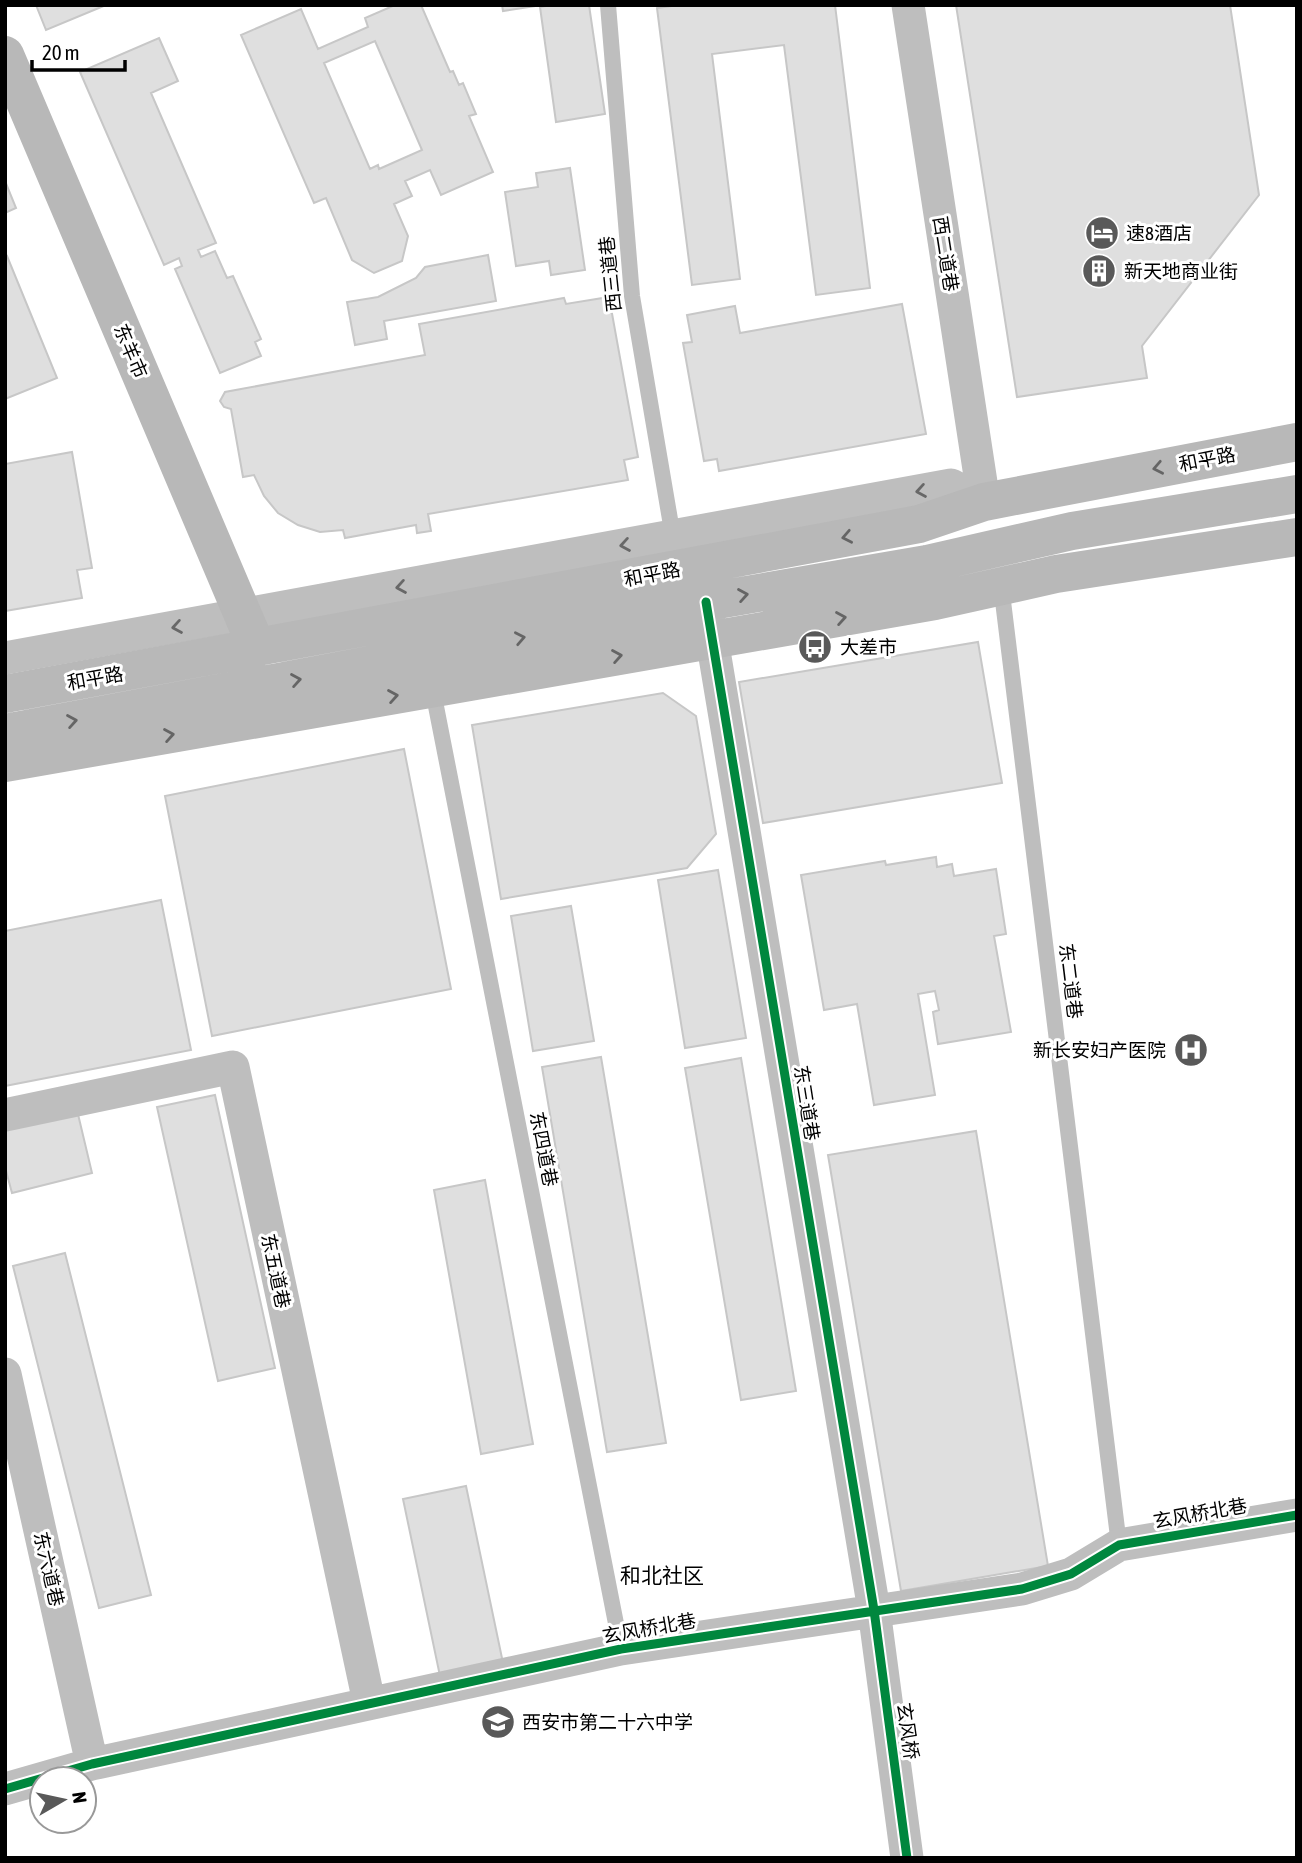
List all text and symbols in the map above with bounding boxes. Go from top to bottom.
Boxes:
scale bar [32,28,124,72]
text: 20 m [42,40,80,64]
hotel icon: 速8酒店 [1083,214,1121,252]
street label: 西二道巷 [929,215,963,293]
place label: 速8酒店 [1126,222,1192,244]
street label: 西三道巷 [595,235,625,313]
building icon: 新天地商业街 [1080,252,1118,290]
place label: 新天地商业街 [1124,260,1238,282]
street label: 东羊市 [110,320,152,382]
street label: 和平路 [1177,443,1237,475]
one-way arrow [1152,460,1164,475]
one-way arrow [915,483,927,498]
one-way arrow [841,529,853,544]
one-way arrow [619,537,631,552]
street label: 和平路 [622,558,682,590]
one-way arrow [395,578,407,593]
one-way arrow [737,589,749,604]
one-way arrow [835,611,847,626]
one-way arrow [171,619,183,634]
bus stop icon: 大差市 [796,628,834,666]
one-way arrow [514,631,526,646]
place label: 大差市 [840,636,897,658]
one-way arrow [611,650,623,665]
street label: 和平路 [65,662,125,694]
one-way arrow [290,673,302,688]
one-way arrow [387,689,399,704]
one-way arrow [66,714,78,729]
one-way arrow [163,728,175,743]
street label: 东二道巷 [1055,942,1087,1020]
hospital icon: 新长安妇产医院 [1172,1031,1210,1069]
place label: 新长安妇产医院 [1033,1039,1166,1061]
street label: 东三道巷 [790,1064,824,1142]
street label: 东四道巷 [526,1110,562,1188]
street label: 东五道巷 [257,1232,295,1310]
street label: 玄风桥北巷 [1151,1494,1249,1532]
street label: 东六道巷 [30,1529,68,1609]
district label: 和北社区 [620,1563,704,1587]
street label: 玄风桥北巷 [600,1609,698,1647]
street label: 玄风桥 [893,1701,923,1761]
school or university icon: 西安市第二十六中学 [479,1703,517,1741]
place label: 西安市第二十六中学 [522,1711,693,1733]
north arrow [28,1765,98,1835]
text: N [68,1790,92,1805]

